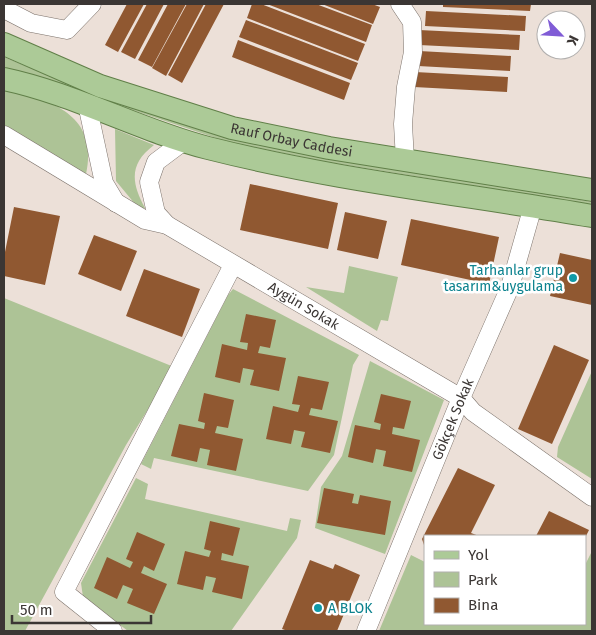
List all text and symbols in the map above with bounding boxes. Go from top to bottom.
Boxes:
north arrow [536,10,586,60]
text: K [562,33,582,49]
street label: Rauf Orbay Caddesi [229,119,354,160]
place label: Tarhanlar grup tasarım&uygulama [443,262,563,295]
marker: Tarhanlar grup tasarım&uygulama [567,272,579,284]
street label: Aygün Sokak [265,278,343,333]
street label: Gökçek Sokak [428,375,477,462]
legend [424,535,586,625]
text: Yol [468,546,489,564]
text: Park [468,571,498,589]
scale bar [12,592,151,624]
text: Bina [468,596,498,614]
place label: A BLOK [328,600,373,617]
text: 50 m [20,601,53,619]
marker: A BLOK [312,602,324,614]

